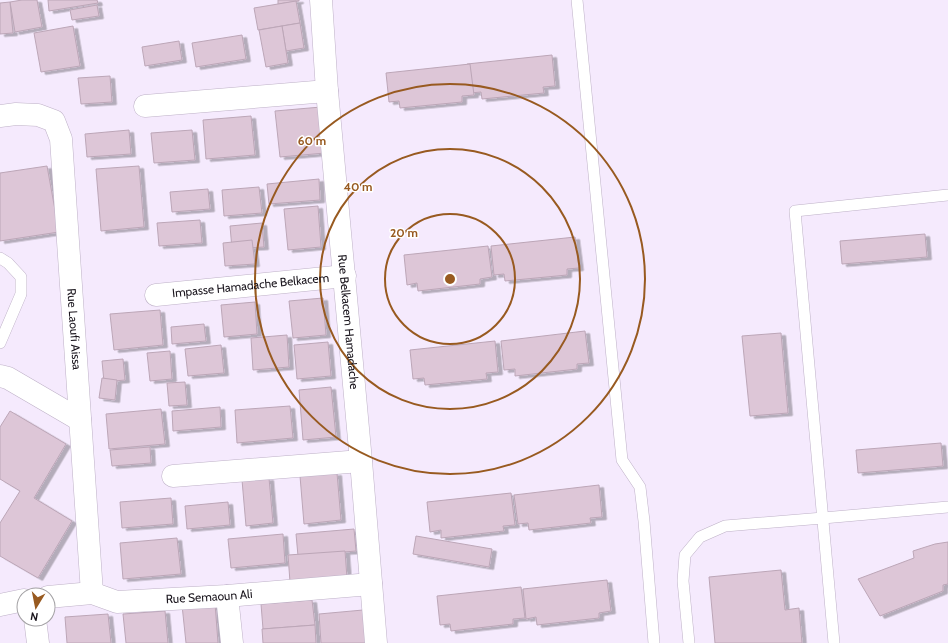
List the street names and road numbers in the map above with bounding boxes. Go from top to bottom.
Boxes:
street label: Rue Belkacem Hamadache [335,254,362,390]
street label: Impasse Hamadache Belkacem [171,270,330,300]
street label: Rue Laoufi Aissa [64,288,85,371]
street label: Rue Semaoun Ali [165,586,253,606]

